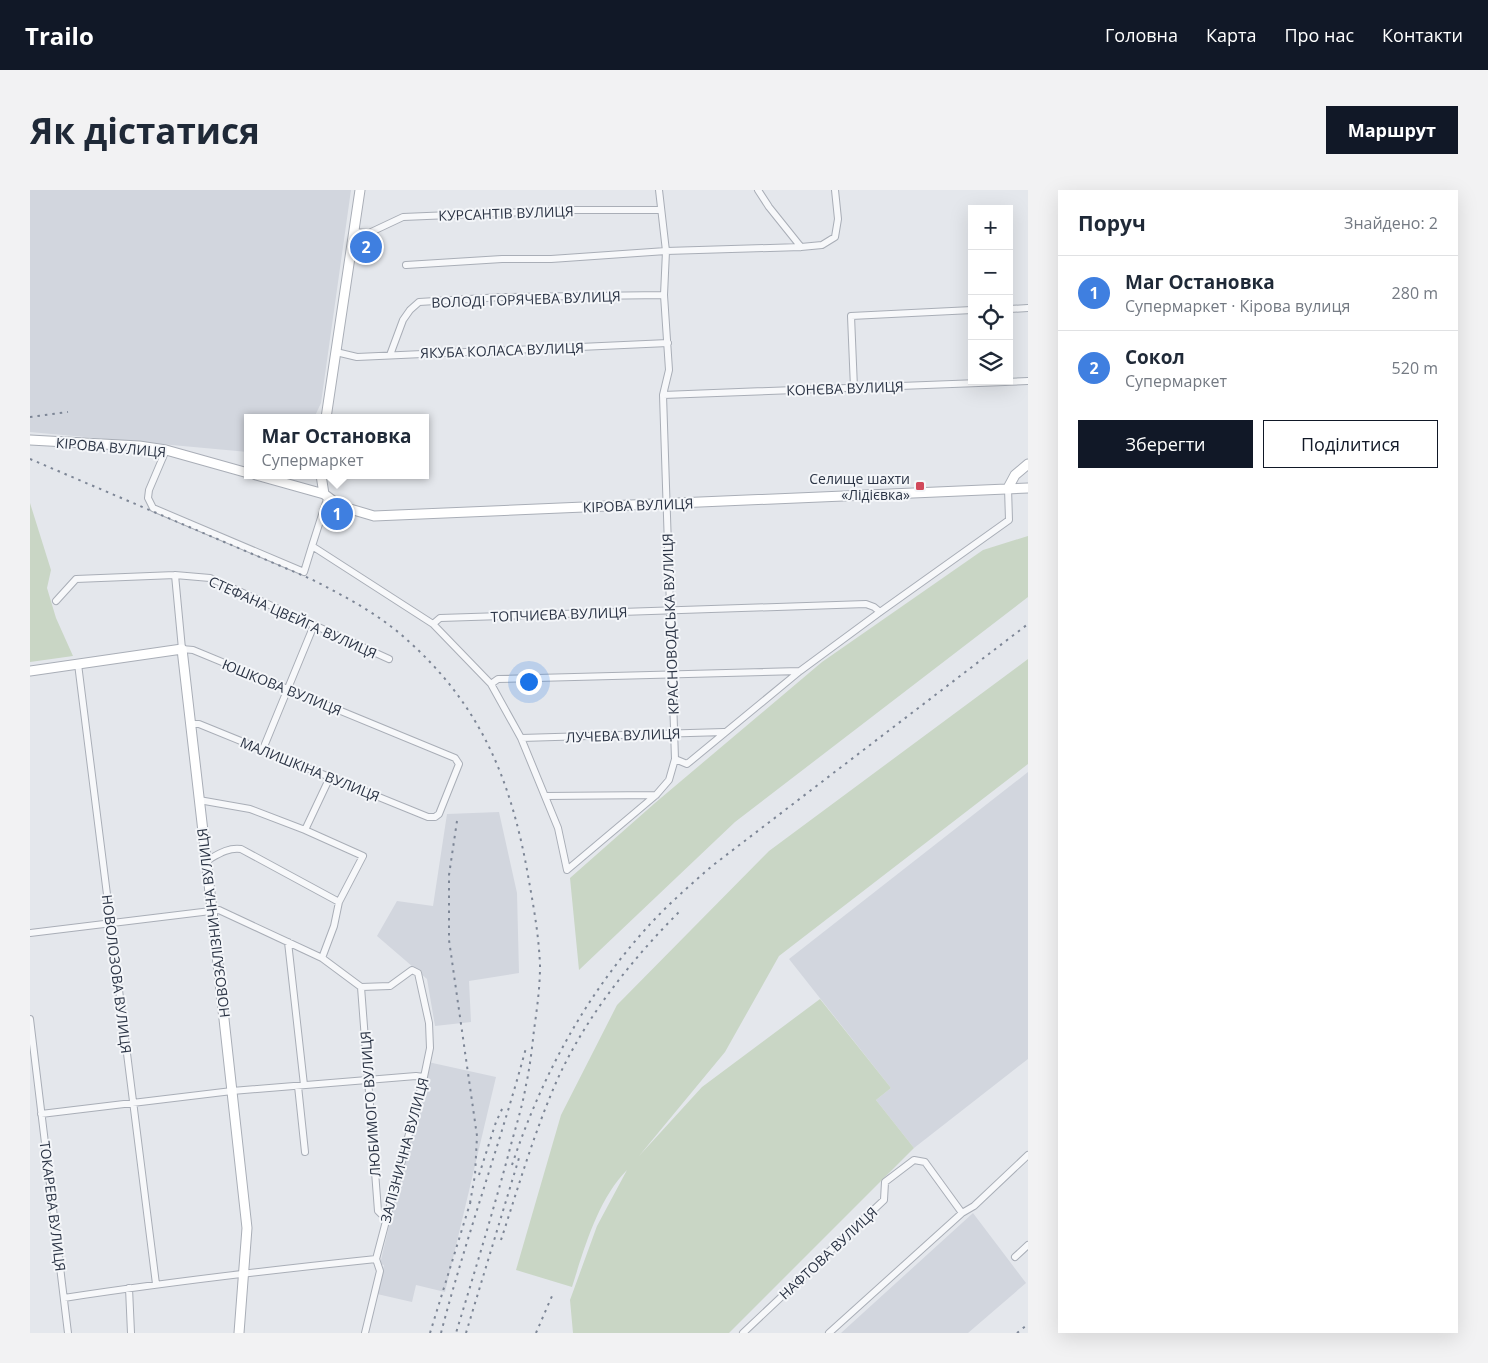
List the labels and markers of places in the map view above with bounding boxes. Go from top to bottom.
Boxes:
pin: 2 [350,228,382,266]
place label: Селище шахти «Лідієвка» [809,469,910,504]
marker: Селище шахти «Лідієвка» [914,480,926,492]
pin: 1 [321,495,353,533]

